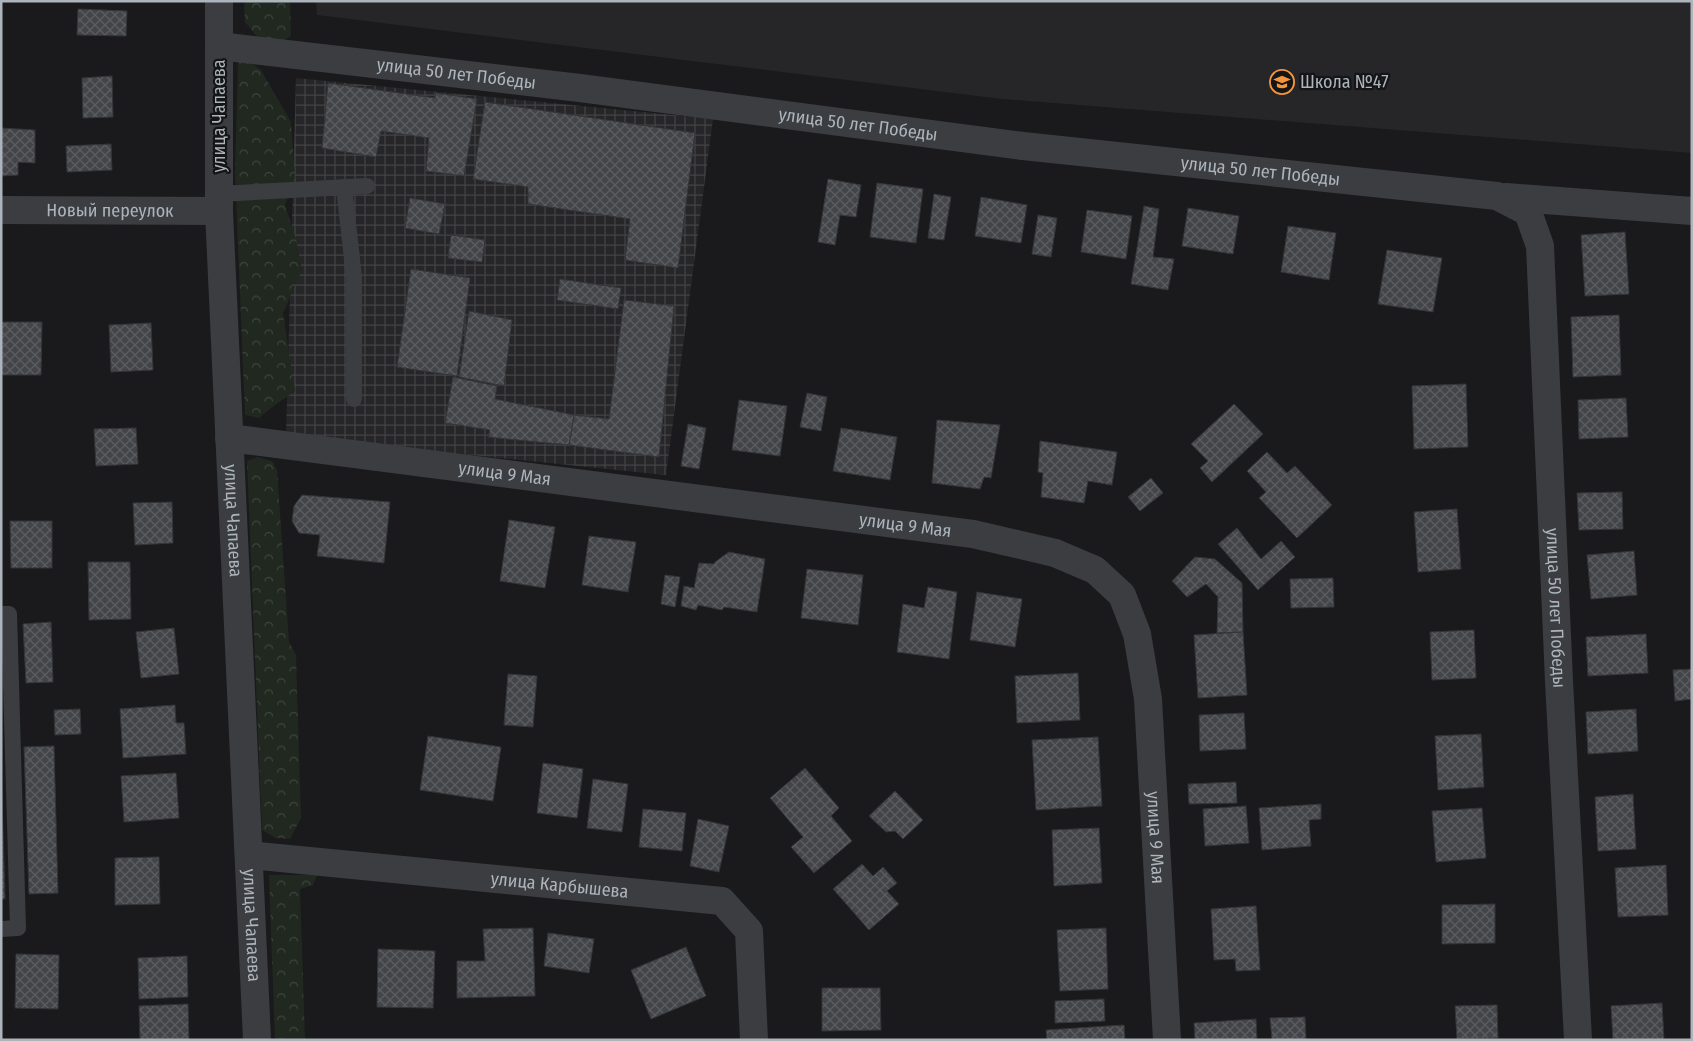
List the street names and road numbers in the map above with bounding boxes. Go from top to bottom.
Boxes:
street label: улица 50 лет Победы [376,53,537,94]
street label: улица Чапаева [208,59,230,172]
street label: улица 50 лет Победы [777,103,939,146]
street label: улица 50 лет Победы [1180,152,1341,190]
street label: Новый переулок [46,199,174,222]
street label: улица 9 Мая [457,457,552,490]
street label: улица Чапаева [220,464,247,578]
street label: улица 9 Мая [858,508,953,542]
street label: улица 50 лет Победы [1541,527,1570,688]
street label: улица 9 Мая [1142,790,1169,884]
street label: улица Чапаева [238,868,265,982]
street label: улица Карбышева [490,868,629,903]

